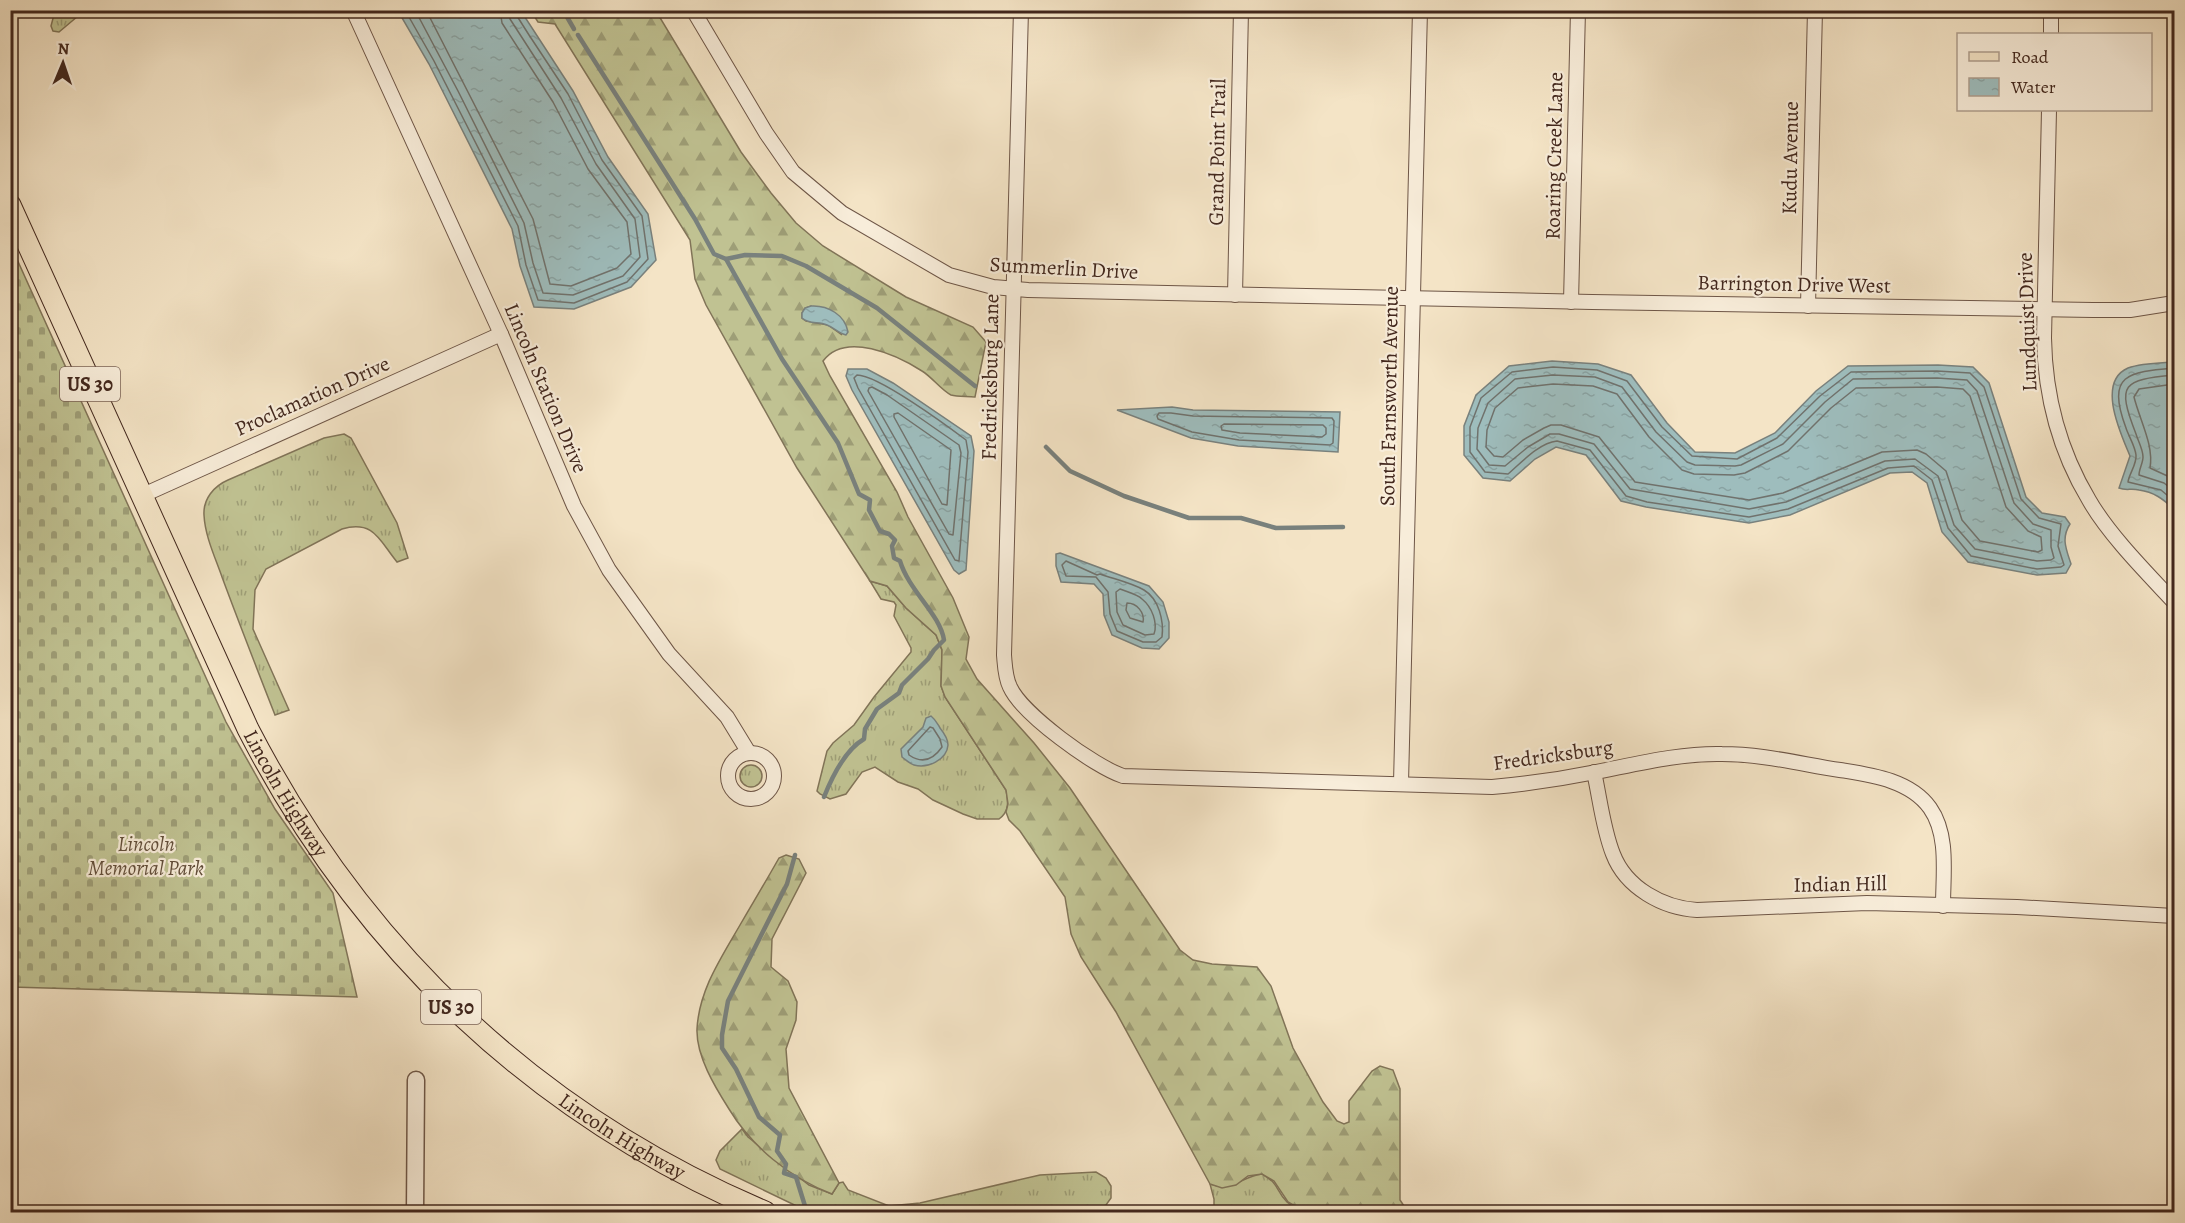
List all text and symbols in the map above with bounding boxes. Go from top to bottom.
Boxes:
north arrow [33,33,93,93]
legend [1957,33,2152,111]
text: N [57,38,70,60]
text: Road [2011,45,2049,69]
street label: Roaring Creek Lane [1539,72,1569,240]
text: Water [2010,75,2056,99]
street label: Grand Point Trail [1202,78,1232,226]
street label: Kudu Avenue [1775,101,1805,215]
street label: Summerlin Drive [989,250,1139,286]
street label: Lundquist Drive [2011,252,2043,392]
street label: Barrington Drive West [1697,268,1891,300]
street label: South Farnsworth Avenue [1373,286,1405,506]
street label: Fredricksburg Lane [975,293,1005,461]
street label: Lincoln Station Drive [498,299,594,477]
street label: Proclamation Drive [230,349,394,443]
road number: US 30 [60,367,120,401]
street label: Lincoln Highway [237,725,335,863]
street label: Fredricksburg [1491,733,1615,777]
park label: Lincoln Memorial Park [88,830,204,882]
street label: Indian Hill [1793,869,1887,899]
road number: US 30 [421,990,481,1024]
street label: Lincoln Highway [553,1086,691,1186]

